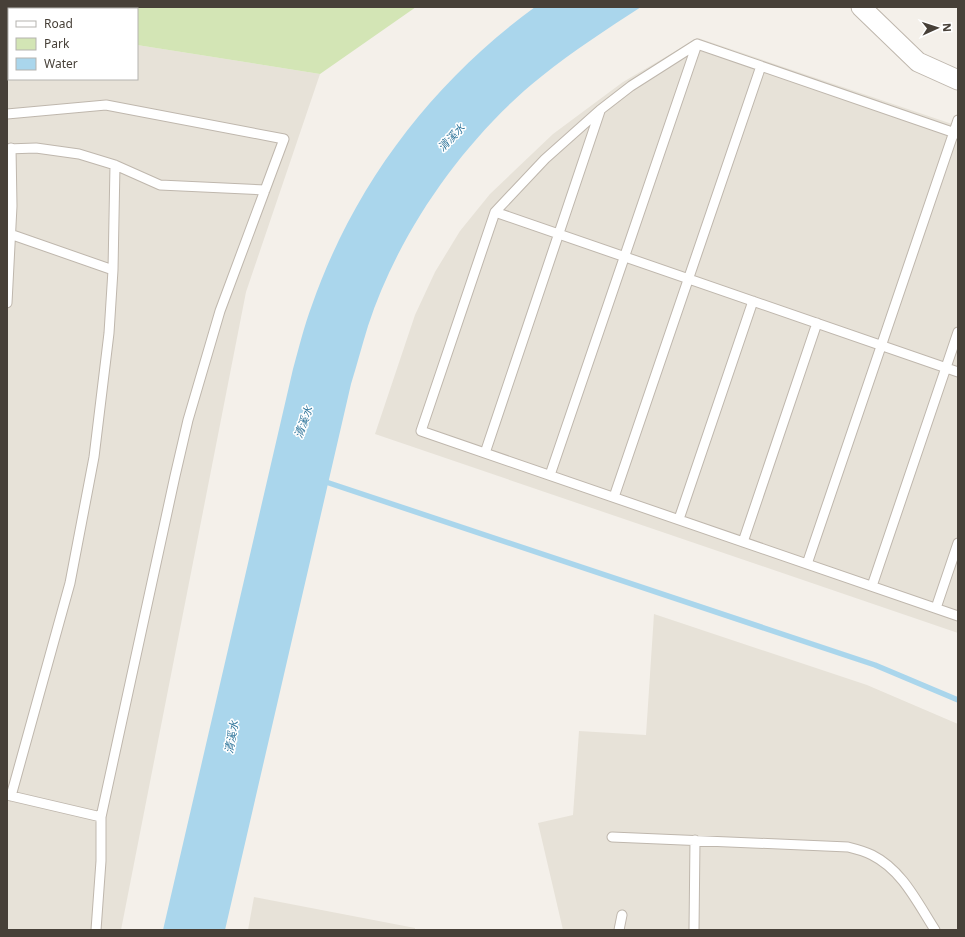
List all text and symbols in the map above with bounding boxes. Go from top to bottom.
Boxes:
legend [8,8,138,80]
north arrow [917,8,957,48]
text: Road [44,15,73,32]
text: N [940,23,955,32]
text: Park [44,35,70,52]
text: Water [44,55,78,72]
water label: 清溪水 [434,119,469,154]
water label: 清溪水 [290,403,316,440]
water label: 清溪水 [221,718,241,755]

